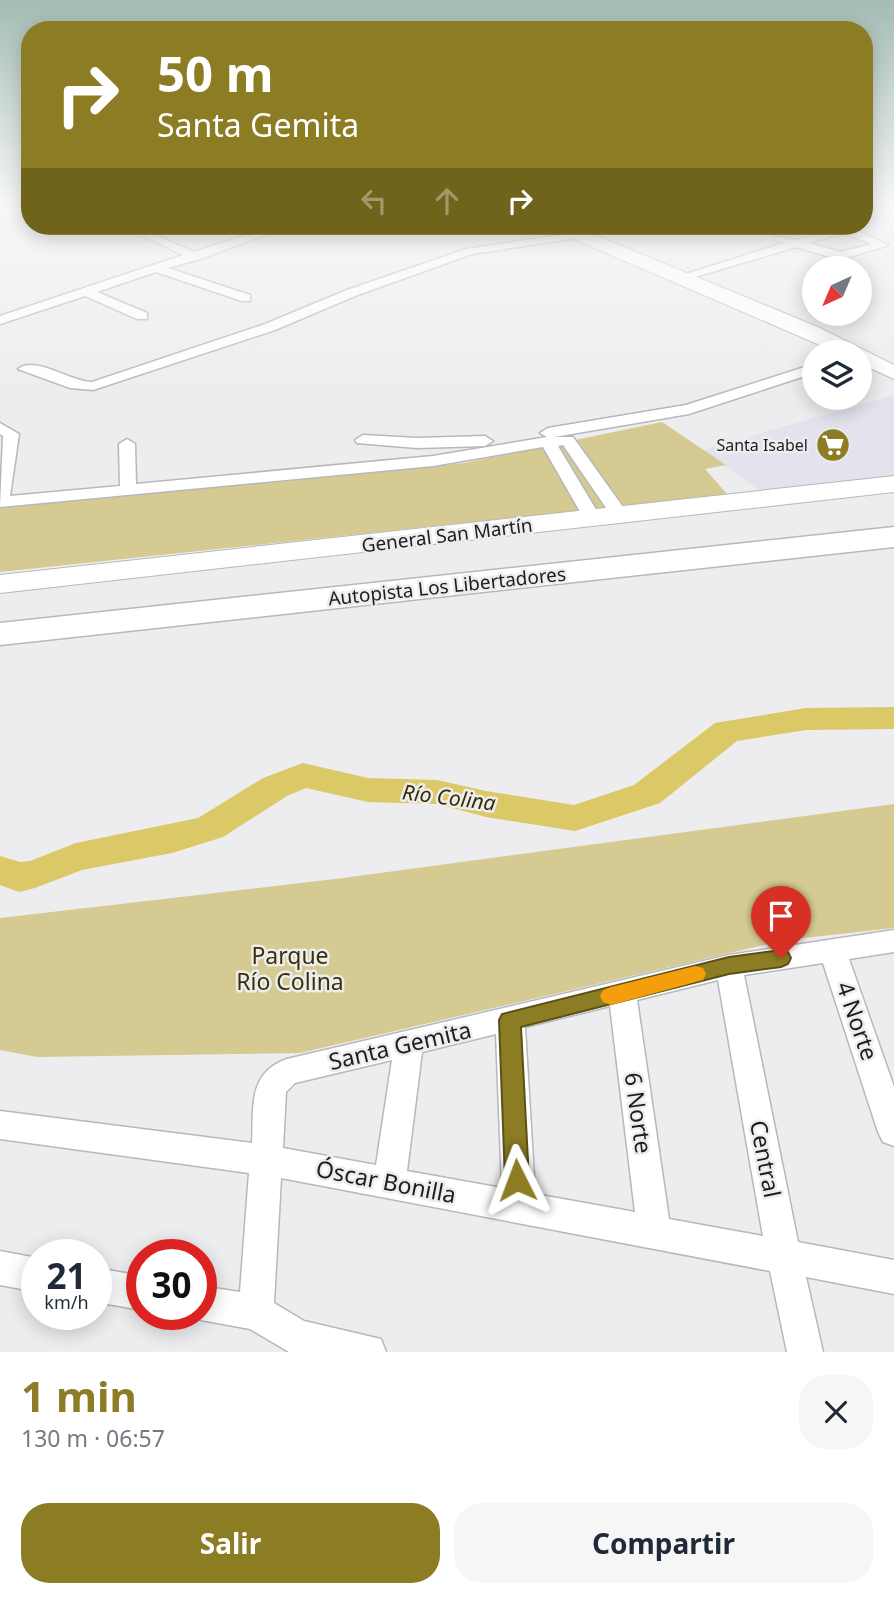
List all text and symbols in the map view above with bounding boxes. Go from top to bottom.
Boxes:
text: 50 m [157,40,274,106]
icon: right [42,49,133,140]
text: Santa Gemita [157,103,359,146]
icon: left [355,182,393,220]
icon: ahead [428,182,466,220]
icon: right [501,182,539,220]
north arrow [802,256,872,326]
map controls [802,256,872,410]
button: layers [802,340,872,410]
supermarket icon: Santa Isabel [814,426,852,464]
place label: Santa Isabel [716,434,808,456]
street label: General San Martín [360,512,534,558]
street label: Autopista Los Libertadores [327,561,567,611]
water label: Río Colina [401,777,497,817]
pin [751,886,811,958]
icon: arrive [762,897,800,935]
park label: Parque Río Colina [236,939,344,997]
street label: 4 Norte [830,977,886,1064]
street label: Santa Gemita [325,1013,474,1077]
street label: 6 Norte [617,1070,660,1155]
street label: Central [743,1118,789,1200]
position arrow [480,1143,554,1217]
street label: Óscar Bonilla [313,1152,459,1210]
speed limit sign: 30 [126,1239,217,1330]
text: 21 [46,1252,87,1299]
text: km/h [44,1290,89,1314]
text: 1 min [21,1367,137,1424]
button: close [799,1375,873,1449]
text: 130 m · 06:57 [21,1422,165,1454]
button: Salir [21,1503,440,1583]
button: Compartir [454,1503,873,1583]

